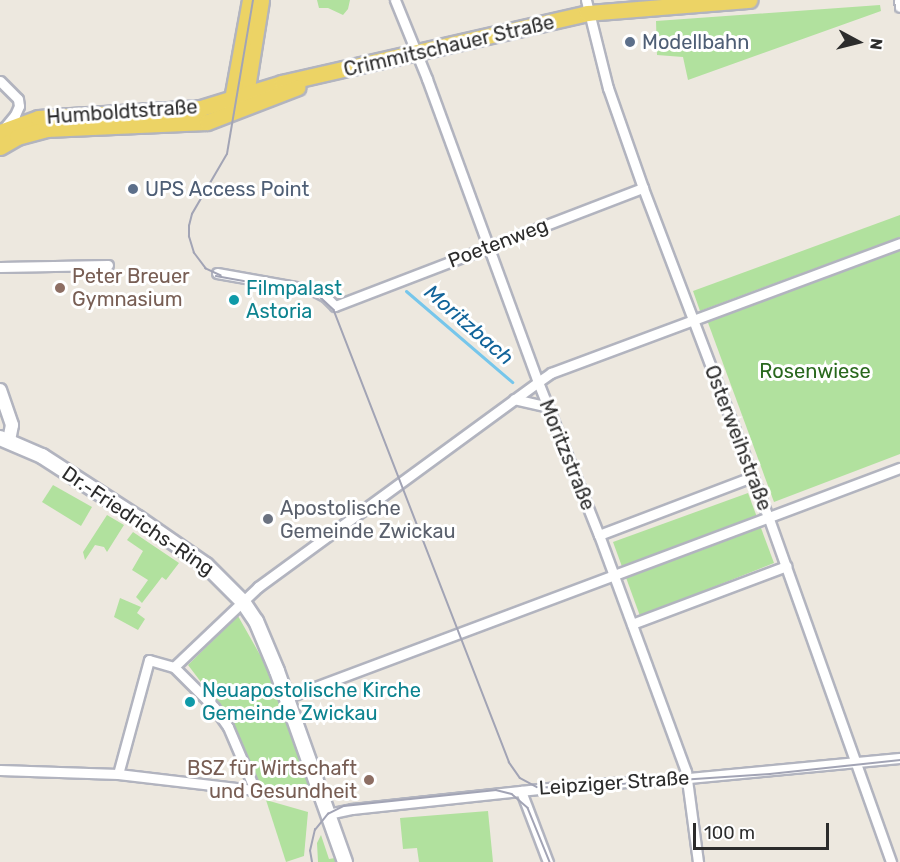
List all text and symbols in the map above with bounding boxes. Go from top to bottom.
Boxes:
street label: Crimmitschauer Straße [341,10,557,82]
north arrow [828,12,888,72]
place label: Modellbahn [642,30,749,54]
marker: Modellbahn [623,35,637,49]
text: N [866,37,886,51]
street label: Humboldtstraße [46,95,198,129]
place label: UPS Access Point [145,177,310,201]
marker: UPS Access Point [126,182,140,196]
street label: Poetenweg [445,213,551,273]
place label: Peter Breuer Gymnasium [72,264,190,311]
place label: Filmpalast Astoria [246,276,342,323]
water label: Moritzbach [419,279,519,371]
marker: Peter Breuer Gymnasium [53,281,67,295]
marker: Filmpalast Astoria [227,293,241,307]
park label: Rosenwiese [759,359,871,383]
street label: Osterweihstraße [699,362,777,514]
street label: Moritzstraße [534,396,600,514]
street label: Dr.-Friedrichs-Ring [58,461,218,581]
place label: Apostolische Gemeinde Zwickau [280,496,456,543]
marker: Apostolische Gemeinde Zwickau [261,512,275,526]
place label: Neuapostolische Kirche Gemeinde Zwickau [202,678,421,725]
marker: Neuapostolische Kirche Gemeinde Zwickau [183,695,197,709]
place label: BSZ für Wirtschaft und Gesundheit [186,756,357,803]
street label: Leipziger Straße [538,766,690,800]
marker: BSZ für Wirtschaft und Gesundheit [362,773,376,787]
scale bar [696,811,832,849]
text: 100 m [704,822,755,844]

